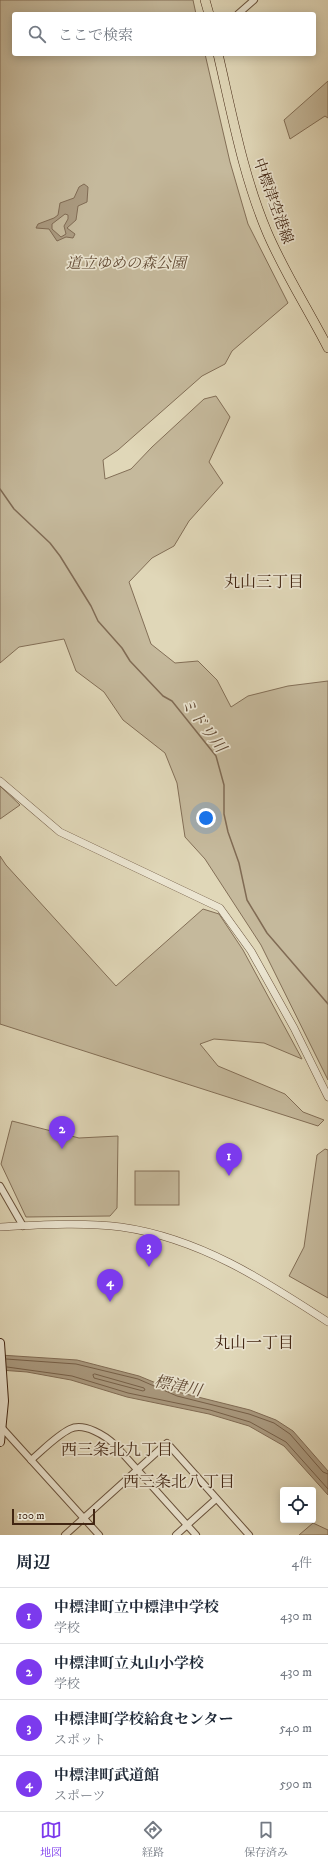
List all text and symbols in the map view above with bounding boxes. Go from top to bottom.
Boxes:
search box [12,12,316,56]
icon: search [26,23,48,45]
text: ここで検索 [58,26,133,45]
street label: 中標津空港線 [249,155,297,247]
park label: 道立ゆめの森公園 [66,254,189,273]
district label: 丸山三丁目 [224,572,304,592]
water label: ミドリ川 [176,693,231,758]
your location [196,808,216,828]
pin: 2 [49,1116,75,1149]
pin: 1 [216,1143,242,1176]
pin: 3 [136,1234,162,1267]
pin: 4 [97,1269,123,1302]
district label: 丸山一丁目 [214,1333,294,1353]
water label: 標津川 [152,1371,206,1401]
district label: 西三条北九丁目 [61,1440,173,1460]
district label: 西三条北八丁目 [123,1472,235,1492]
map controls [280,1487,316,1523]
button: locate [280,1487,316,1523]
scale bar [12,1507,95,1526]
text: 100 m [18,1509,44,1523]
text: 周辺 [16,1552,50,1574]
text: 4件 [292,1555,312,1571]
text: 中標津町立中標津中学校 [54,1598,219,1617]
text: 1 [27,1608,31,1624]
text: 430 m [280,1608,312,1624]
text: 学校 [54,1620,80,1636]
text: 中標津町立丸山小学校 [54,1654,204,1673]
text: 2 [26,1664,32,1680]
text: 430 m [280,1664,312,1680]
text: 学校 [54,1676,80,1692]
text: 中標津町学校給食センター [54,1710,233,1729]
text: 3 [27,1720,31,1736]
text: 540 m [279,1720,312,1736]
text: スポット [54,1732,106,1748]
text: 中標津町武道館 [54,1766,159,1785]
text: 4 [25,1776,33,1792]
text: 590 m [280,1776,312,1792]
text: スポーツ [54,1788,105,1804]
tab: 地図 [40,1819,62,1860]
tab: 経路 [142,1819,164,1860]
tab: 保存済み [244,1819,288,1860]

